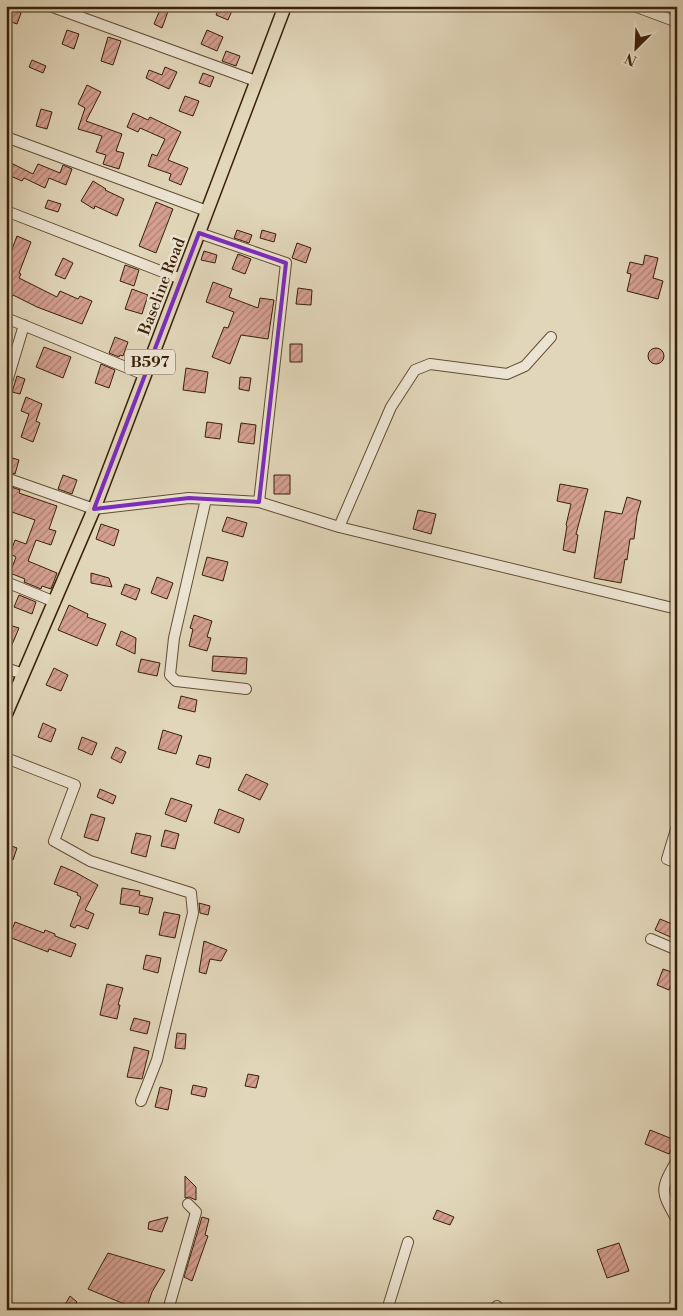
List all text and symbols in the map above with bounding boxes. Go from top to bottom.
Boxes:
north arrow [610,22,660,72]
text: N [622,48,640,69]
street label: Baseline Road [134,235,190,339]
road number: B597 [125,350,175,374]

